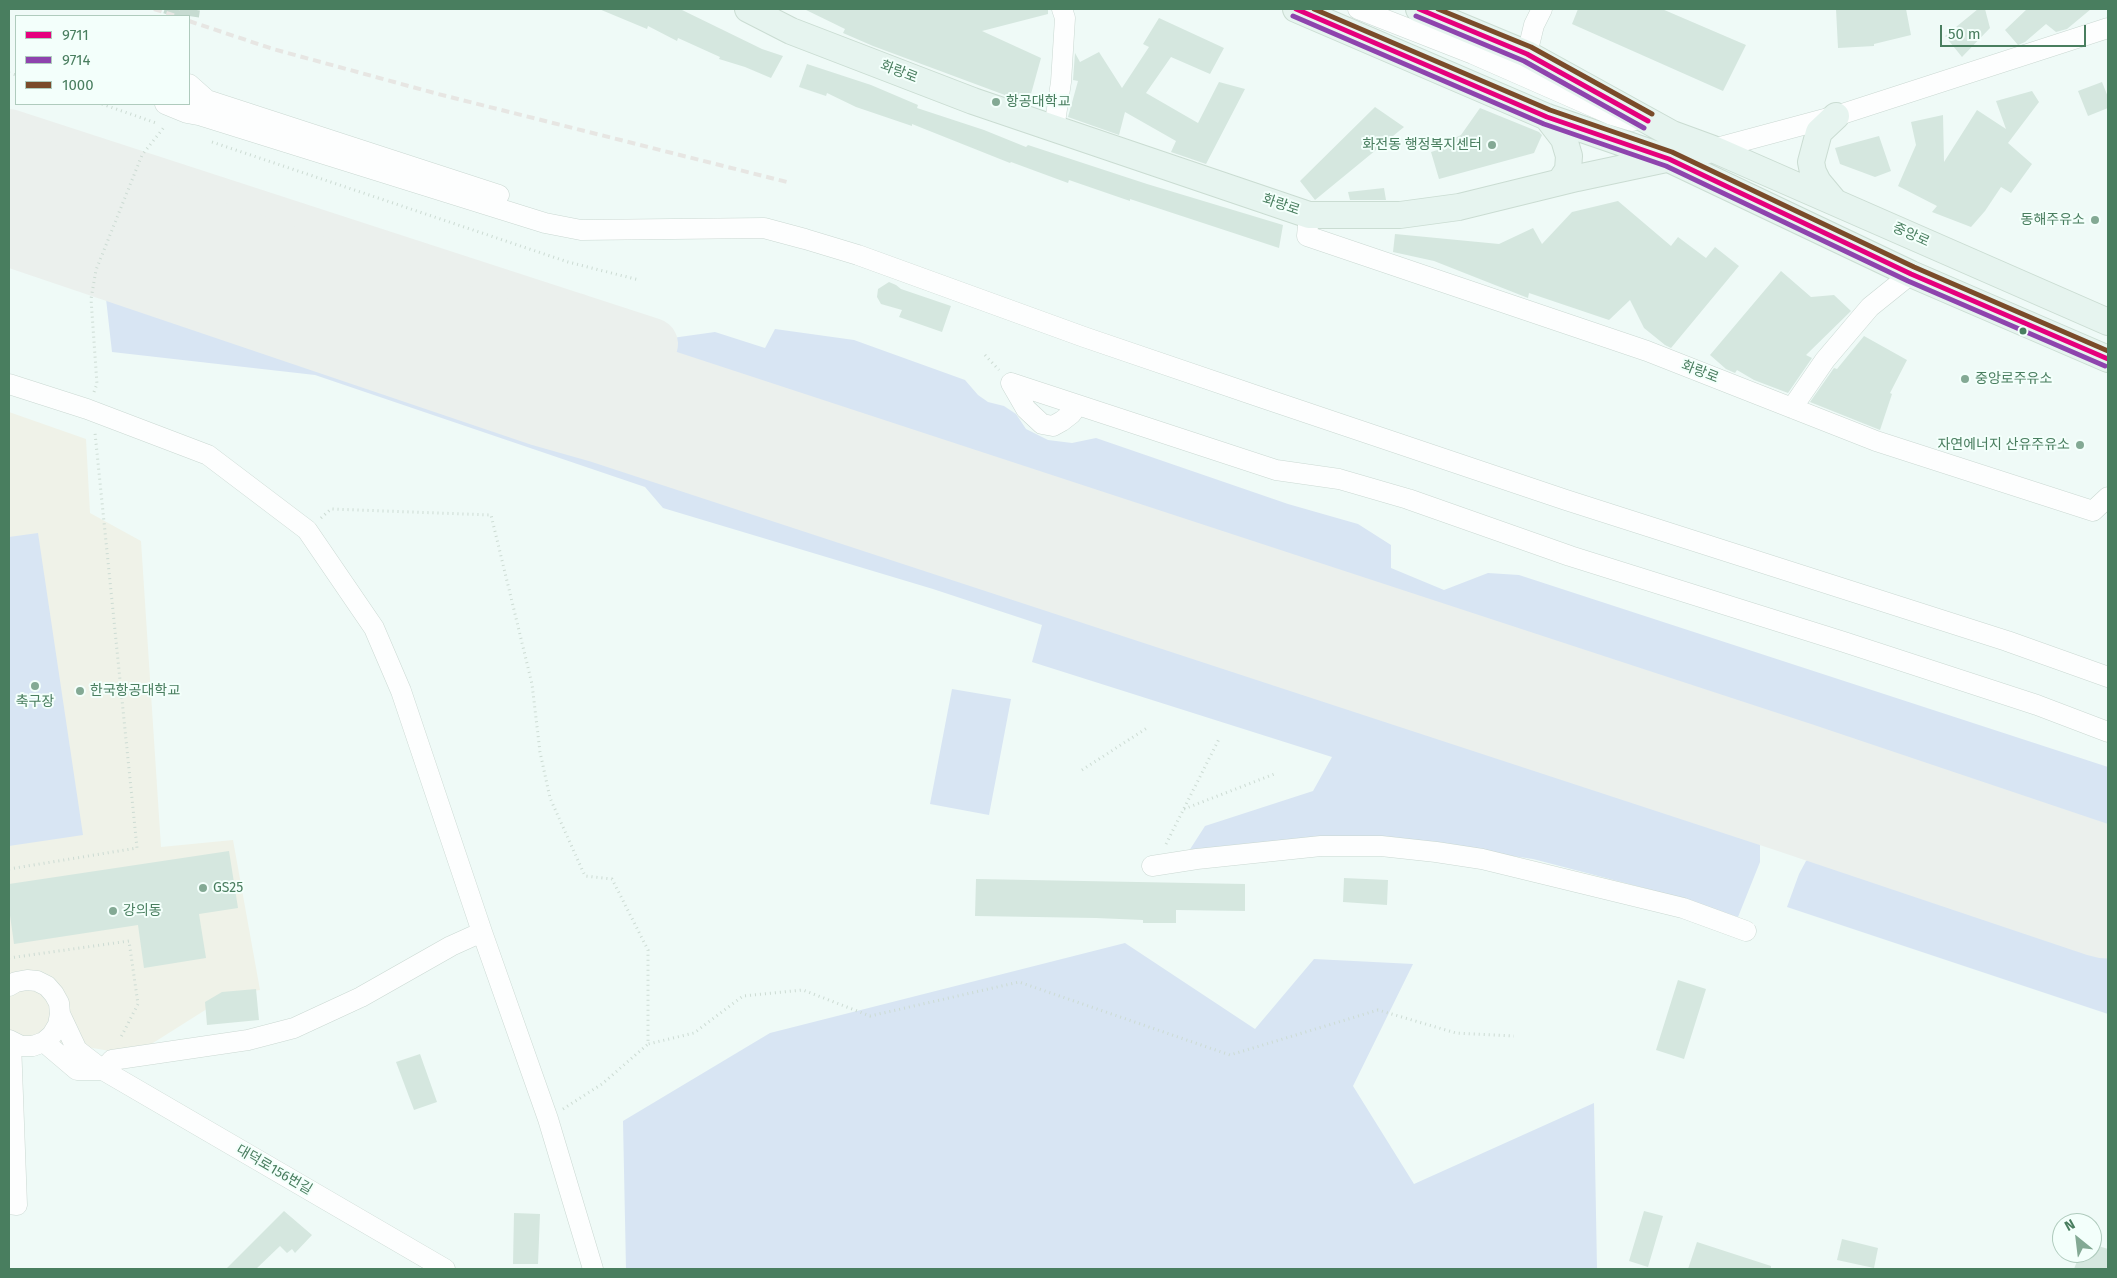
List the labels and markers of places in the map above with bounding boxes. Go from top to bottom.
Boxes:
place label: 항공대학교 [1006,94,1070,110]
marker: 항공대학교 [990,96,1002,108]
place label: 화전동 행정복지센터 [1362,137,1482,153]
marker: 화전동 행정복지센터 [1486,139,1498,151]
place label: 동해주유소 [2021,212,2085,228]
marker: 동해주유소 [2089,214,2101,226]
unlabelled marker [2018,326,2028,336]
place label: 중앙로주유소 [1975,371,2052,387]
marker: 중앙로주유소 [1959,373,1971,385]
place label: 자연에너지 산유주유소 [1937,437,2070,453]
marker: 자연에너지 산유주유소 [2074,439,2086,451]
marker: 축구장 [29,680,41,692]
place label: 한국항공대학교 [90,683,180,699]
marker: 한국항공대학교 [74,685,86,697]
place label: 축구장 [16,694,54,710]
place label: GS25 [213,880,243,896]
marker: GS25 [197,882,209,894]
place label: 강의동 [123,903,162,919]
marker: 강의동 [107,905,119,917]

